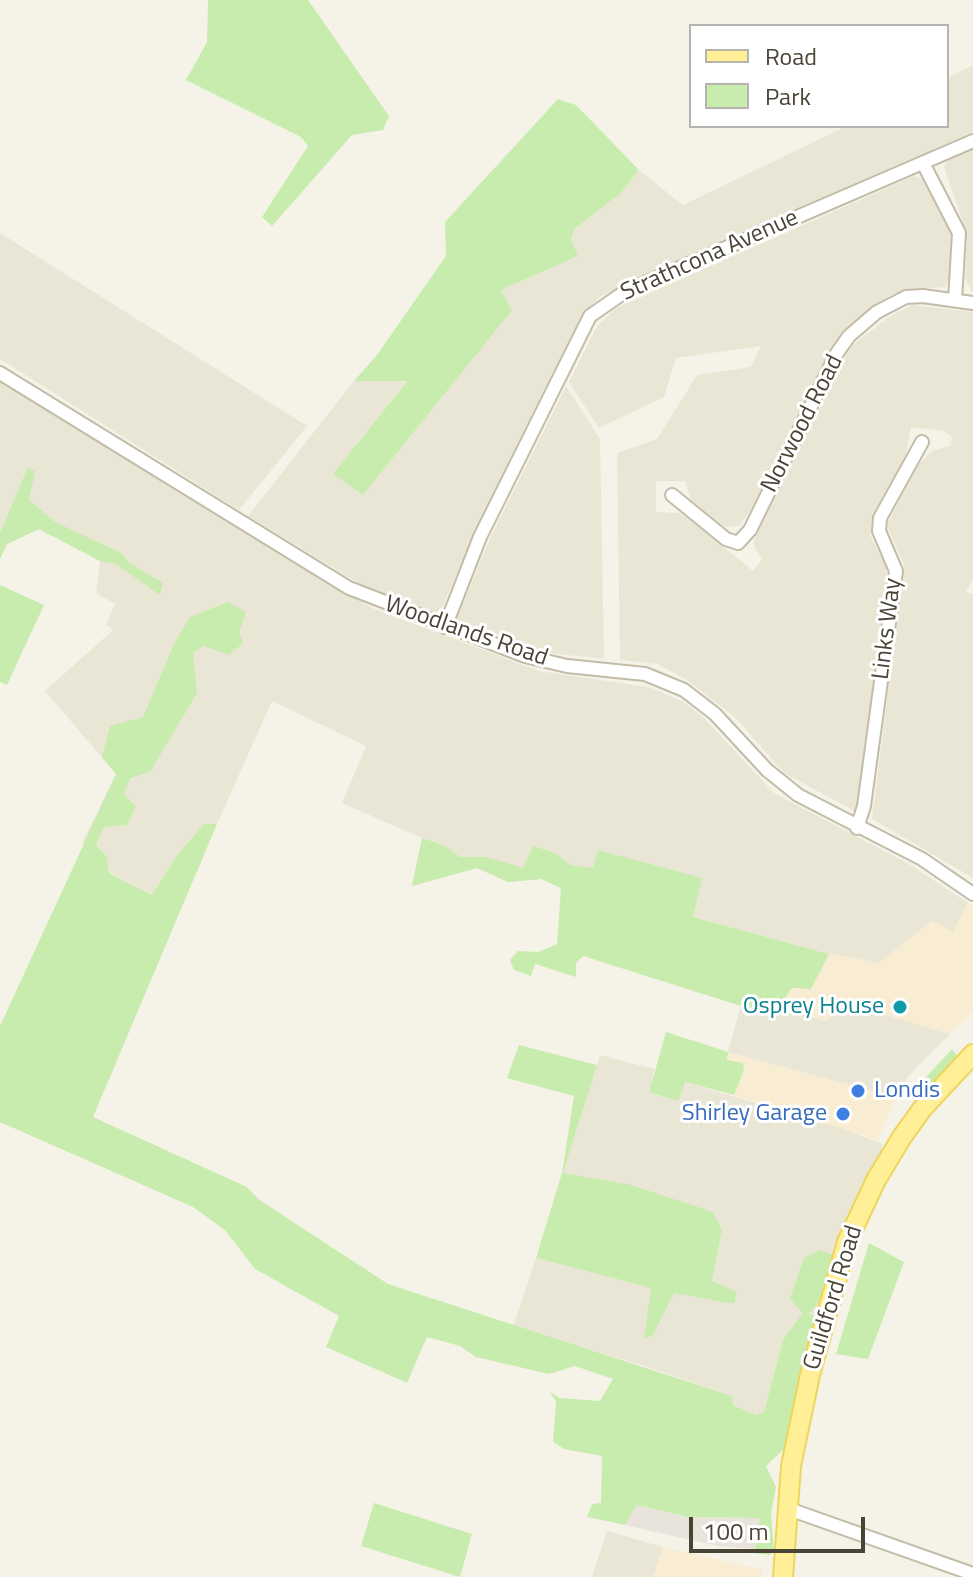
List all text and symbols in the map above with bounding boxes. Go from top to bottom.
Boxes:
legend [689,24,949,128]
text: Road [765,38,817,74]
text: Park [765,78,811,114]
street label: Strathcona Avenue [617,204,803,308]
street label: Norwood Road [756,350,850,498]
street label: Links Way [867,577,909,681]
street label: Woodlands Road [381,591,551,673]
place label: Osprey House [743,993,884,1021]
marker: Osprey House [891,998,909,1016]
place label: Londis [874,1077,940,1105]
marker: Londis [849,1082,867,1100]
place label: Shirley Garage [682,1100,827,1128]
marker: Shirley Garage [834,1105,852,1123]
street label: Guildford Road [798,1222,870,1374]
scale bar [693,1501,869,1551]
text: 100 m [703,1513,769,1549]

